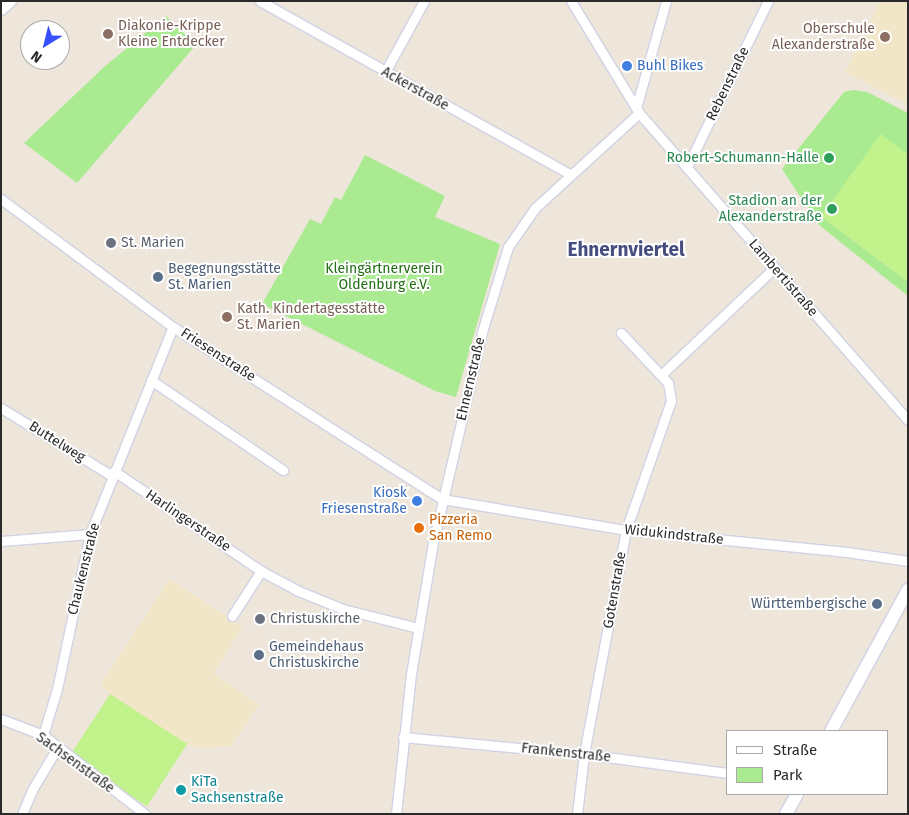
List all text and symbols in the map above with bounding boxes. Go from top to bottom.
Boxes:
place label: Diakonie-Krippe Kleine Entdecker [118,18,225,50]
north arrow [20,20,70,70]
place label: Oberschule Alexanderstraße [772,21,875,54]
marker: Diakonie-Krippe Kleine Entdecker [102,28,114,40]
marker: Oberschule Alexanderstraße [879,31,891,43]
street label: Rebenstraße [703,44,753,124]
text: N [28,47,45,66]
place label: Buhl Bikes [637,58,703,74]
marker: Buhl Bikes [621,60,633,72]
street label: Ackerstraße [378,64,452,114]
place label: Robert-Schumann-Halle [667,150,819,166]
marker: Robert-Schumann-Halle [823,152,835,164]
place label: Stadion an der Alexanderstraße [719,193,822,226]
marker: Stadion an der Alexanderstraße [826,203,838,215]
place label: St. Marien [121,235,185,251]
street label: Lambertistraße [745,236,821,320]
marker: St. Marien [105,237,117,249]
district label: Ehnernviertel [567,239,685,261]
place label: Begegnungsstätte St. Marien [168,261,281,294]
park label: Kleingärtnerverein Oldenburg e.V. [325,261,443,294]
marker: Begegnungsstätte St. Marien [152,271,164,283]
place label: Kath. Kindertagesstätte St. Marien [237,301,385,334]
marker: Kath. Kindertagesstätte St. Marien [221,311,233,323]
street label: Friesenstraße [177,325,259,385]
street label: Ehnernstraße [453,336,489,422]
street label: Buttelweg [26,418,88,466]
place label: Kiosk Friesenstraße [321,485,407,518]
street label: Harlingerstraße [142,486,234,556]
marker: Kiosk Friesenstraße [411,495,423,507]
place label: Pizzeria San Remo [429,512,492,544]
street label: Chaukenstraße [64,521,104,617]
street label: Widukindstraße [624,521,724,549]
marker: Pizzeria San Remo [413,522,425,534]
street label: Gotenstraße [600,550,630,630]
place label: Württembergische [751,596,867,612]
marker: Württembergische [871,598,883,610]
place label: Christuskirche [270,611,360,627]
marker: Christuskirche [254,613,266,625]
place label: Gemeindehaus Christuskirche [269,639,364,672]
marker: Gemeindehaus Christuskirche [253,649,265,661]
street label: Sachsenstraße [33,729,117,797]
legend [726,730,889,795]
street label: Frankenstraße [520,740,612,766]
text: Straße [773,741,817,759]
text: Park [773,766,803,784]
place label: KiTa Sachsenstraße [191,774,284,806]
marker: KiTa Sachsenstraße [175,784,187,796]

